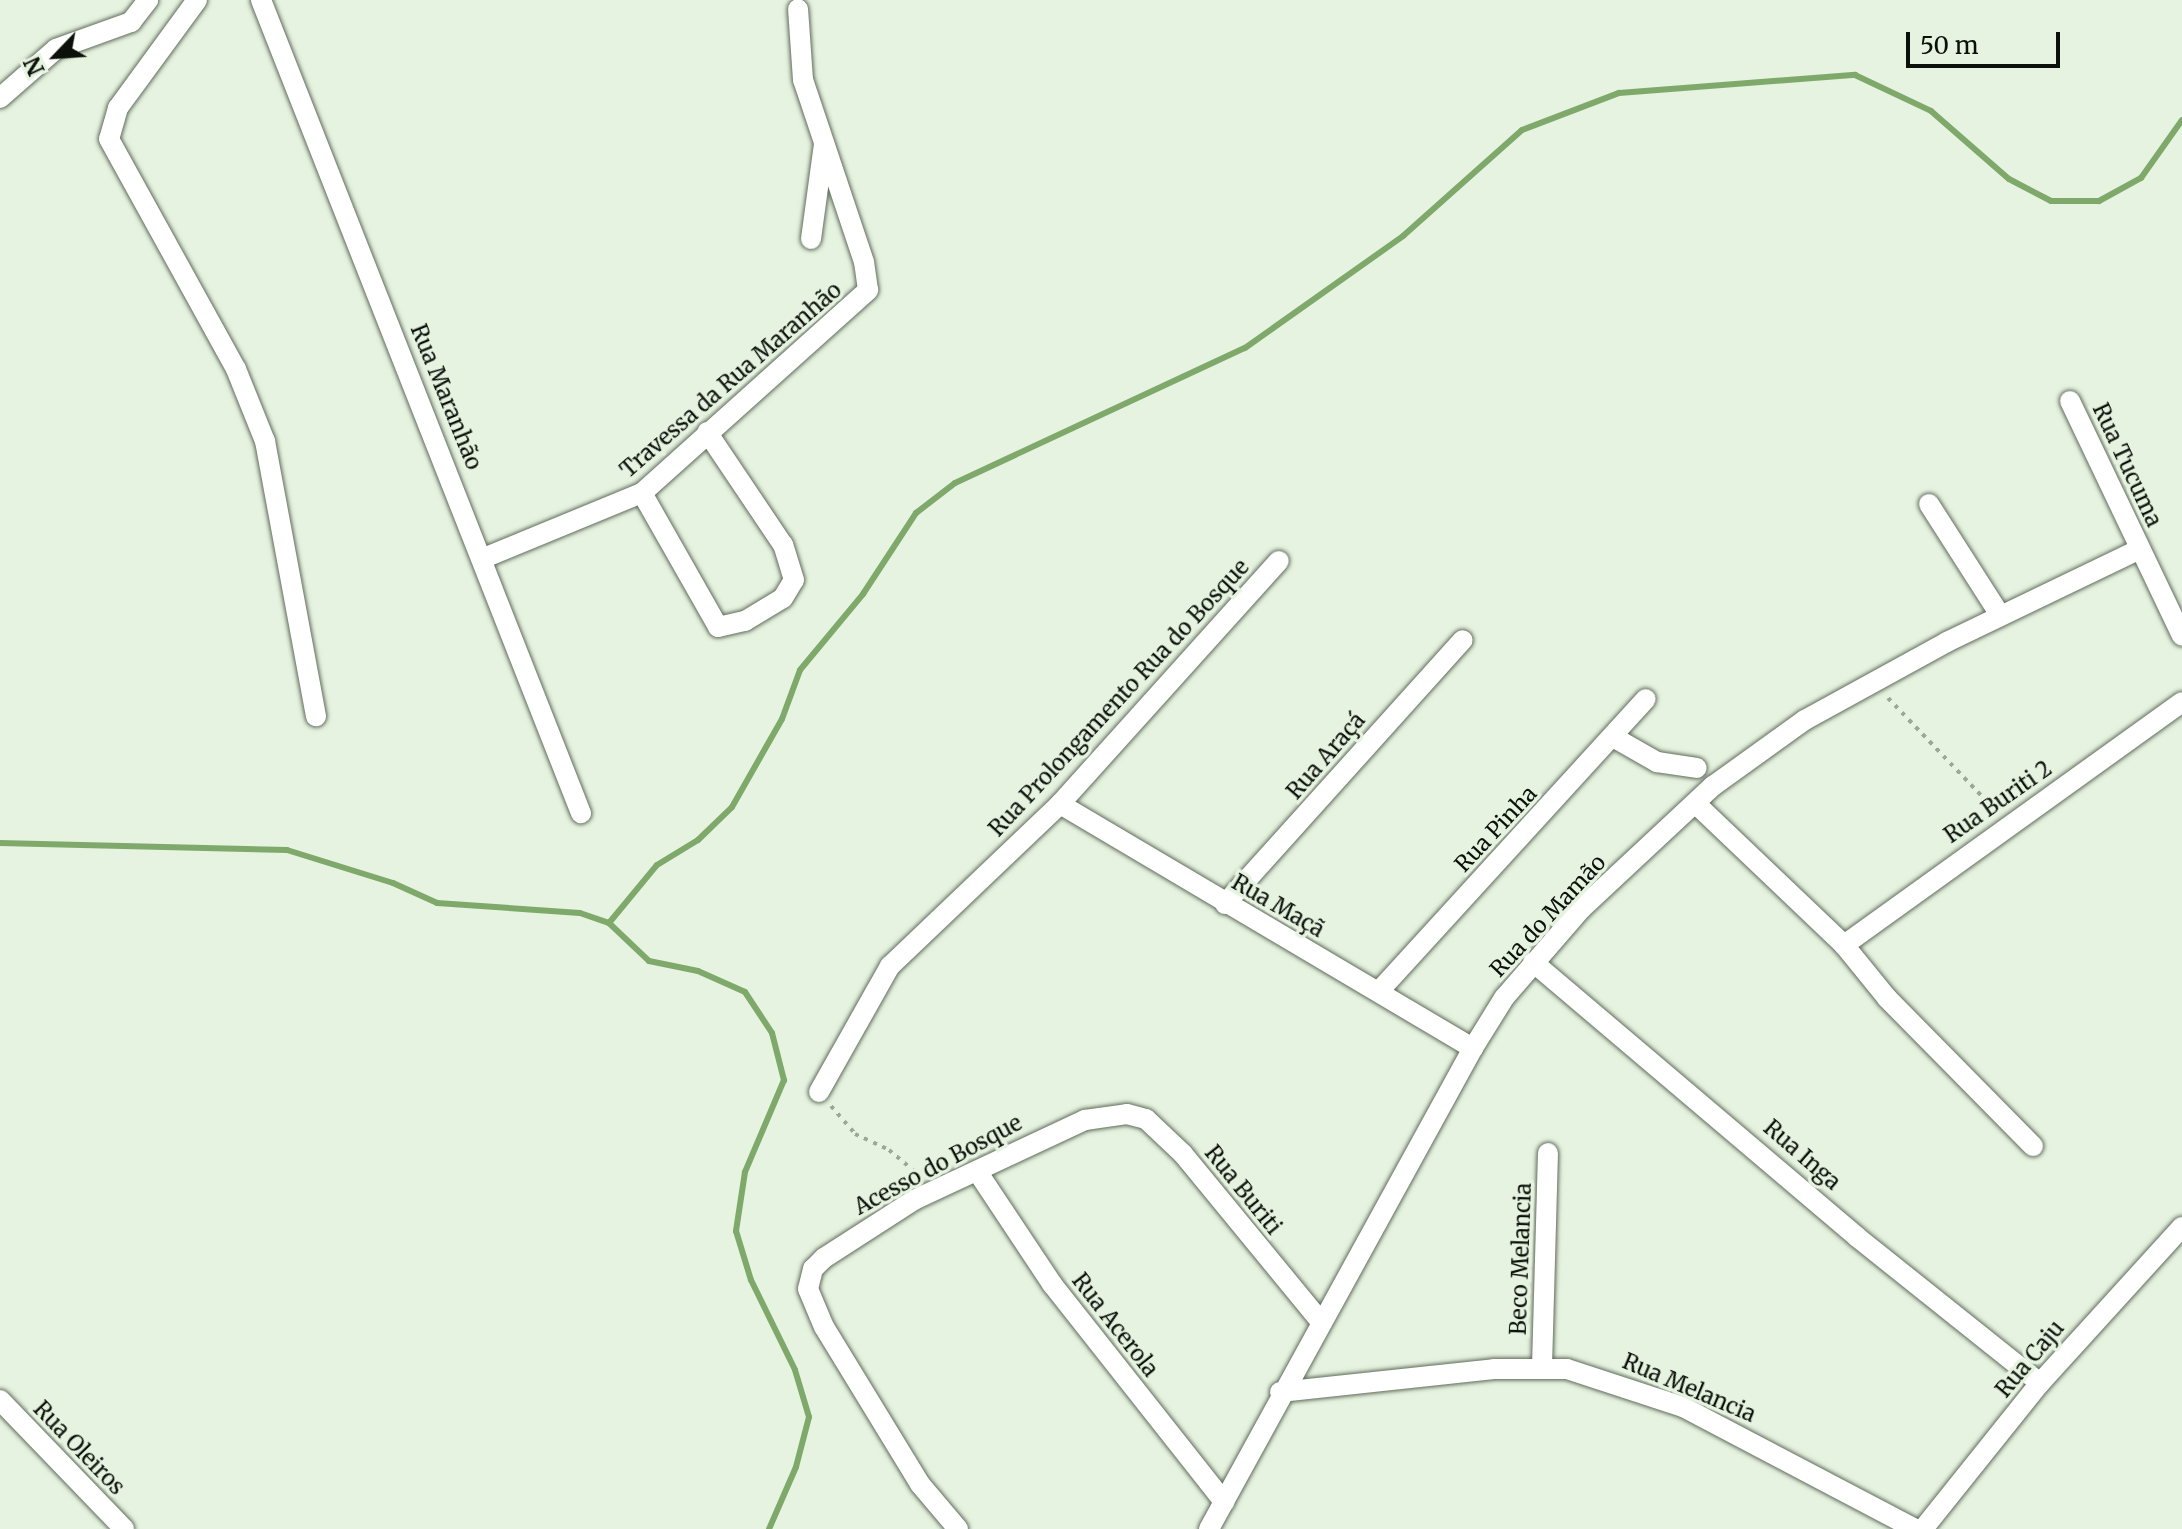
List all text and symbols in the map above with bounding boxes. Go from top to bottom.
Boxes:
north arrow [16,16,96,96]
scale bar [1910,16,2064,66]
text: 50 m [1920,30,1979,61]
text: N [18,52,51,80]
street label: Travessa da Rua Maranhão [615,277,847,483]
street label: Rua Maranhão [405,320,487,474]
street label: Rua Tucuma [2087,399,2167,531]
street label: Rua Prolongamento Rua do Bosque [984,554,1254,842]
street label: Rua Araçá [1281,707,1371,805]
street label: Rua Buriti 2 [1939,755,2057,849]
street label: Rua Pinha [1450,781,1542,877]
street label: Rua do Mamão [1485,849,1611,983]
street label: Rua Maçã [1227,869,1329,943]
street label: Acesso do Bosque [850,1110,1026,1220]
street label: Rua Inga [1758,1114,1846,1196]
street label: Rua Buriti [1199,1140,1287,1240]
street label: Beco Melancia [1505,1182,1537,1336]
street label: Rua Acerola [1066,1268,1164,1382]
street label: Rua Caju [1990,1315,2070,1403]
street label: Rua Melancia [1619,1348,1759,1428]
street label: Rua Oleiros [28,1396,130,1500]

